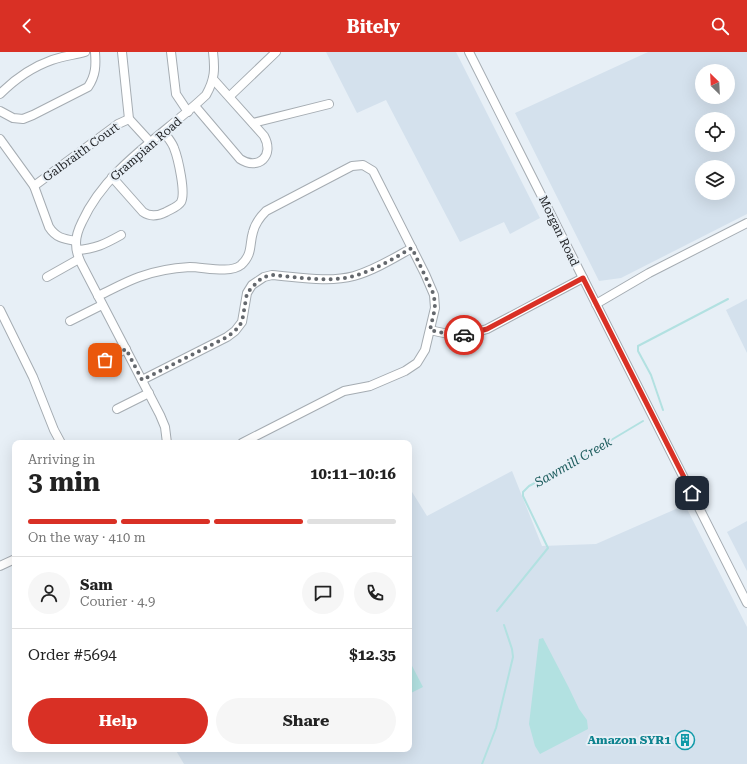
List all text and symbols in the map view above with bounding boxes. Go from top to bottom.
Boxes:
icon: back [16,15,38,37]
icon: search [709,15,731,37]
text: Bitely [347,16,400,37]
north arrow [695,64,735,104]
map controls [695,64,735,200]
button: locate [695,112,735,152]
street label: Grampian Road [107,114,185,184]
street label: Galbraith Court [40,119,122,184]
button: layers [695,160,735,200]
street label: Morgan Road [536,193,582,269]
courier [444,315,484,355]
icon: car [453,324,475,346]
pin [88,343,122,377]
icon: bag [94,349,116,371]
water label: Sawmill Creek [531,433,615,491]
text: Arriving in [28,452,95,467]
text: 10:11–10:16 [310,465,396,483]
text: 3 min [28,467,100,497]
pin [675,476,709,510]
icon: home [681,482,703,504]
text: On the way · 410 m [28,530,145,545]
button: person [28,572,70,614]
button: chat [302,572,344,614]
button: phone [354,572,396,614]
text: Sam [80,576,113,594]
text: Courier · 4.9 [80,594,155,609]
text: Order #5694 [28,646,117,664]
text: $12.35 [349,646,396,664]
button: Help [28,698,208,744]
button: Share [216,698,396,744]
building icon: Amazon SYR1 [674,729,696,751]
place label: Amazon SYR1 [587,733,671,747]

